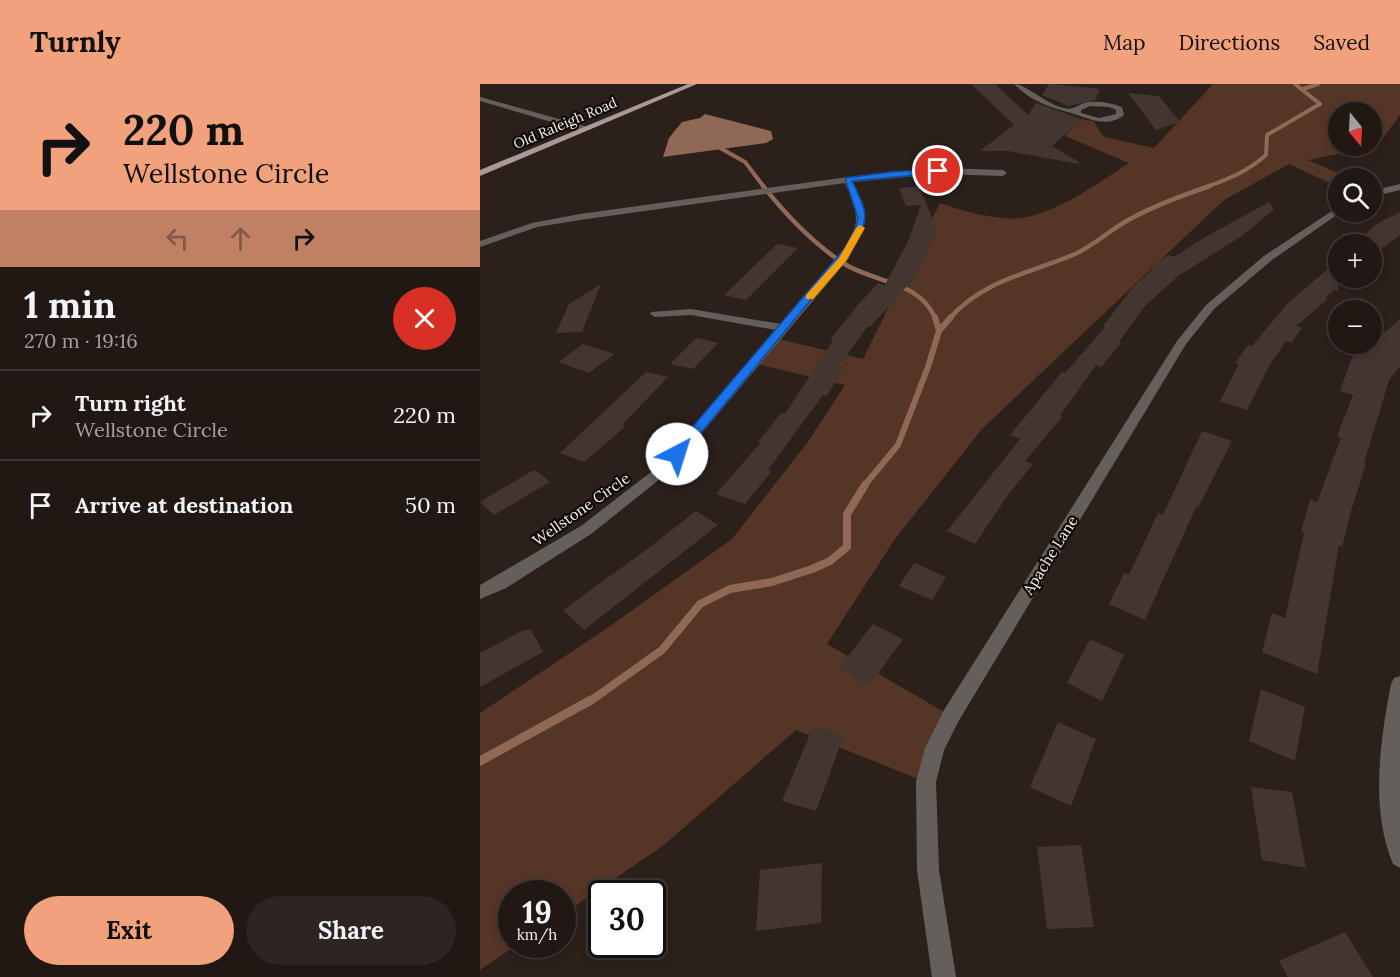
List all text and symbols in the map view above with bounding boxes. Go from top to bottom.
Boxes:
text: Turnly [30,24,121,60]
text: Map [1103,29,1146,56]
text: Directions [1179,29,1280,56]
text: Saved [1313,29,1370,56]
street label: Old Raleigh Road [510,93,620,153]
north arrow [1328,102,1382,156]
map controls [1328,102,1382,354]
text: 220 m [123,103,244,157]
icon: right [24,108,102,186]
pin [912,145,963,196]
icon: arrive [921,154,954,187]
text: Wellstone Circle [123,156,329,190]
button: search [1328,168,1382,222]
icon: left [161,222,194,255]
icon: ahead [224,222,257,255]
icon: right [287,222,320,255]
button: + [1328,234,1382,288]
text: 1 min [24,282,116,328]
button: close [393,287,456,350]
button: − [1328,300,1382,354]
text: 270 m · 19:16 [24,328,138,353]
text: Turn right [75,389,186,417]
icon: right [24,399,57,432]
text: 220 m [393,401,456,429]
text: Wellstone Circle [75,417,228,442]
position arrow [645,422,709,486]
street label: Wellstone Circle [529,468,633,550]
icon: arrive [24,489,57,522]
text: Arrive at destination [75,491,293,519]
text: 50 m [405,491,456,519]
street label: Apache Lane [1018,512,1082,599]
speed limit sign: 30 [588,880,666,958]
text: 19 [522,893,552,931]
button: Exit [24,896,234,965]
button: Share [246,896,456,965]
text: km/h [517,925,557,944]

